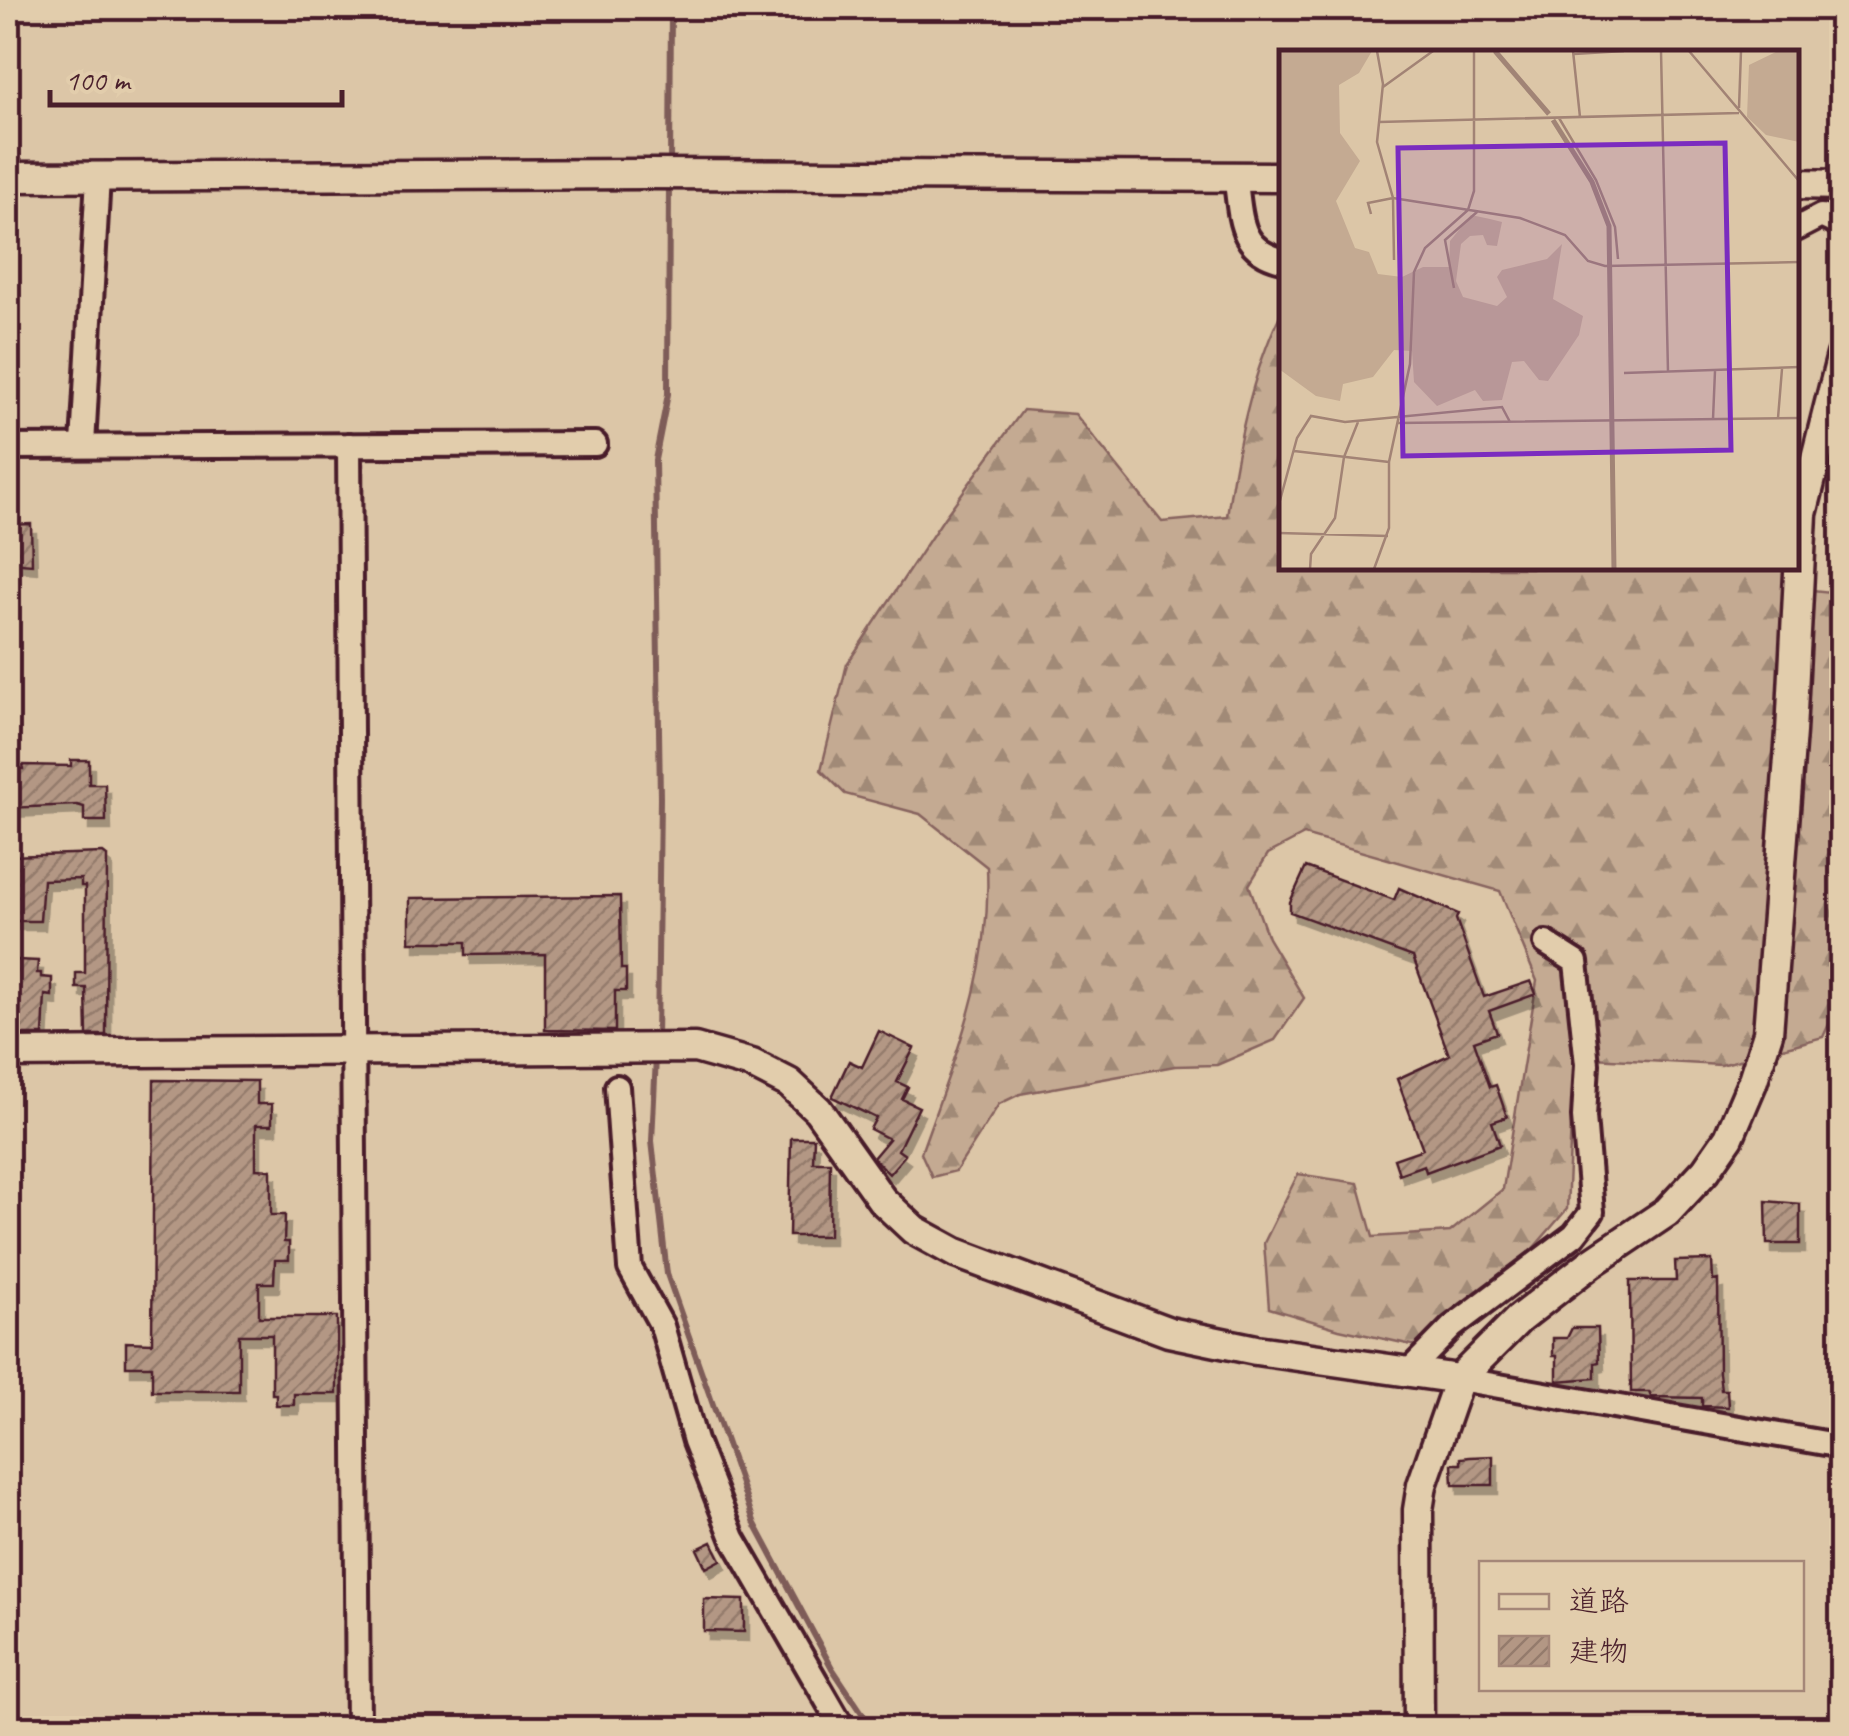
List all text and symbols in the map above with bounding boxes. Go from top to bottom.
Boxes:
scale bar [50,45,342,107]
inset map [1279,50,1799,570]
text: 100 m [65,61,132,99]
legend [1479,1561,1804,1691]
text: 道路 [1569,1582,1629,1620]
text: 建物 [1569,1632,1629,1670]

